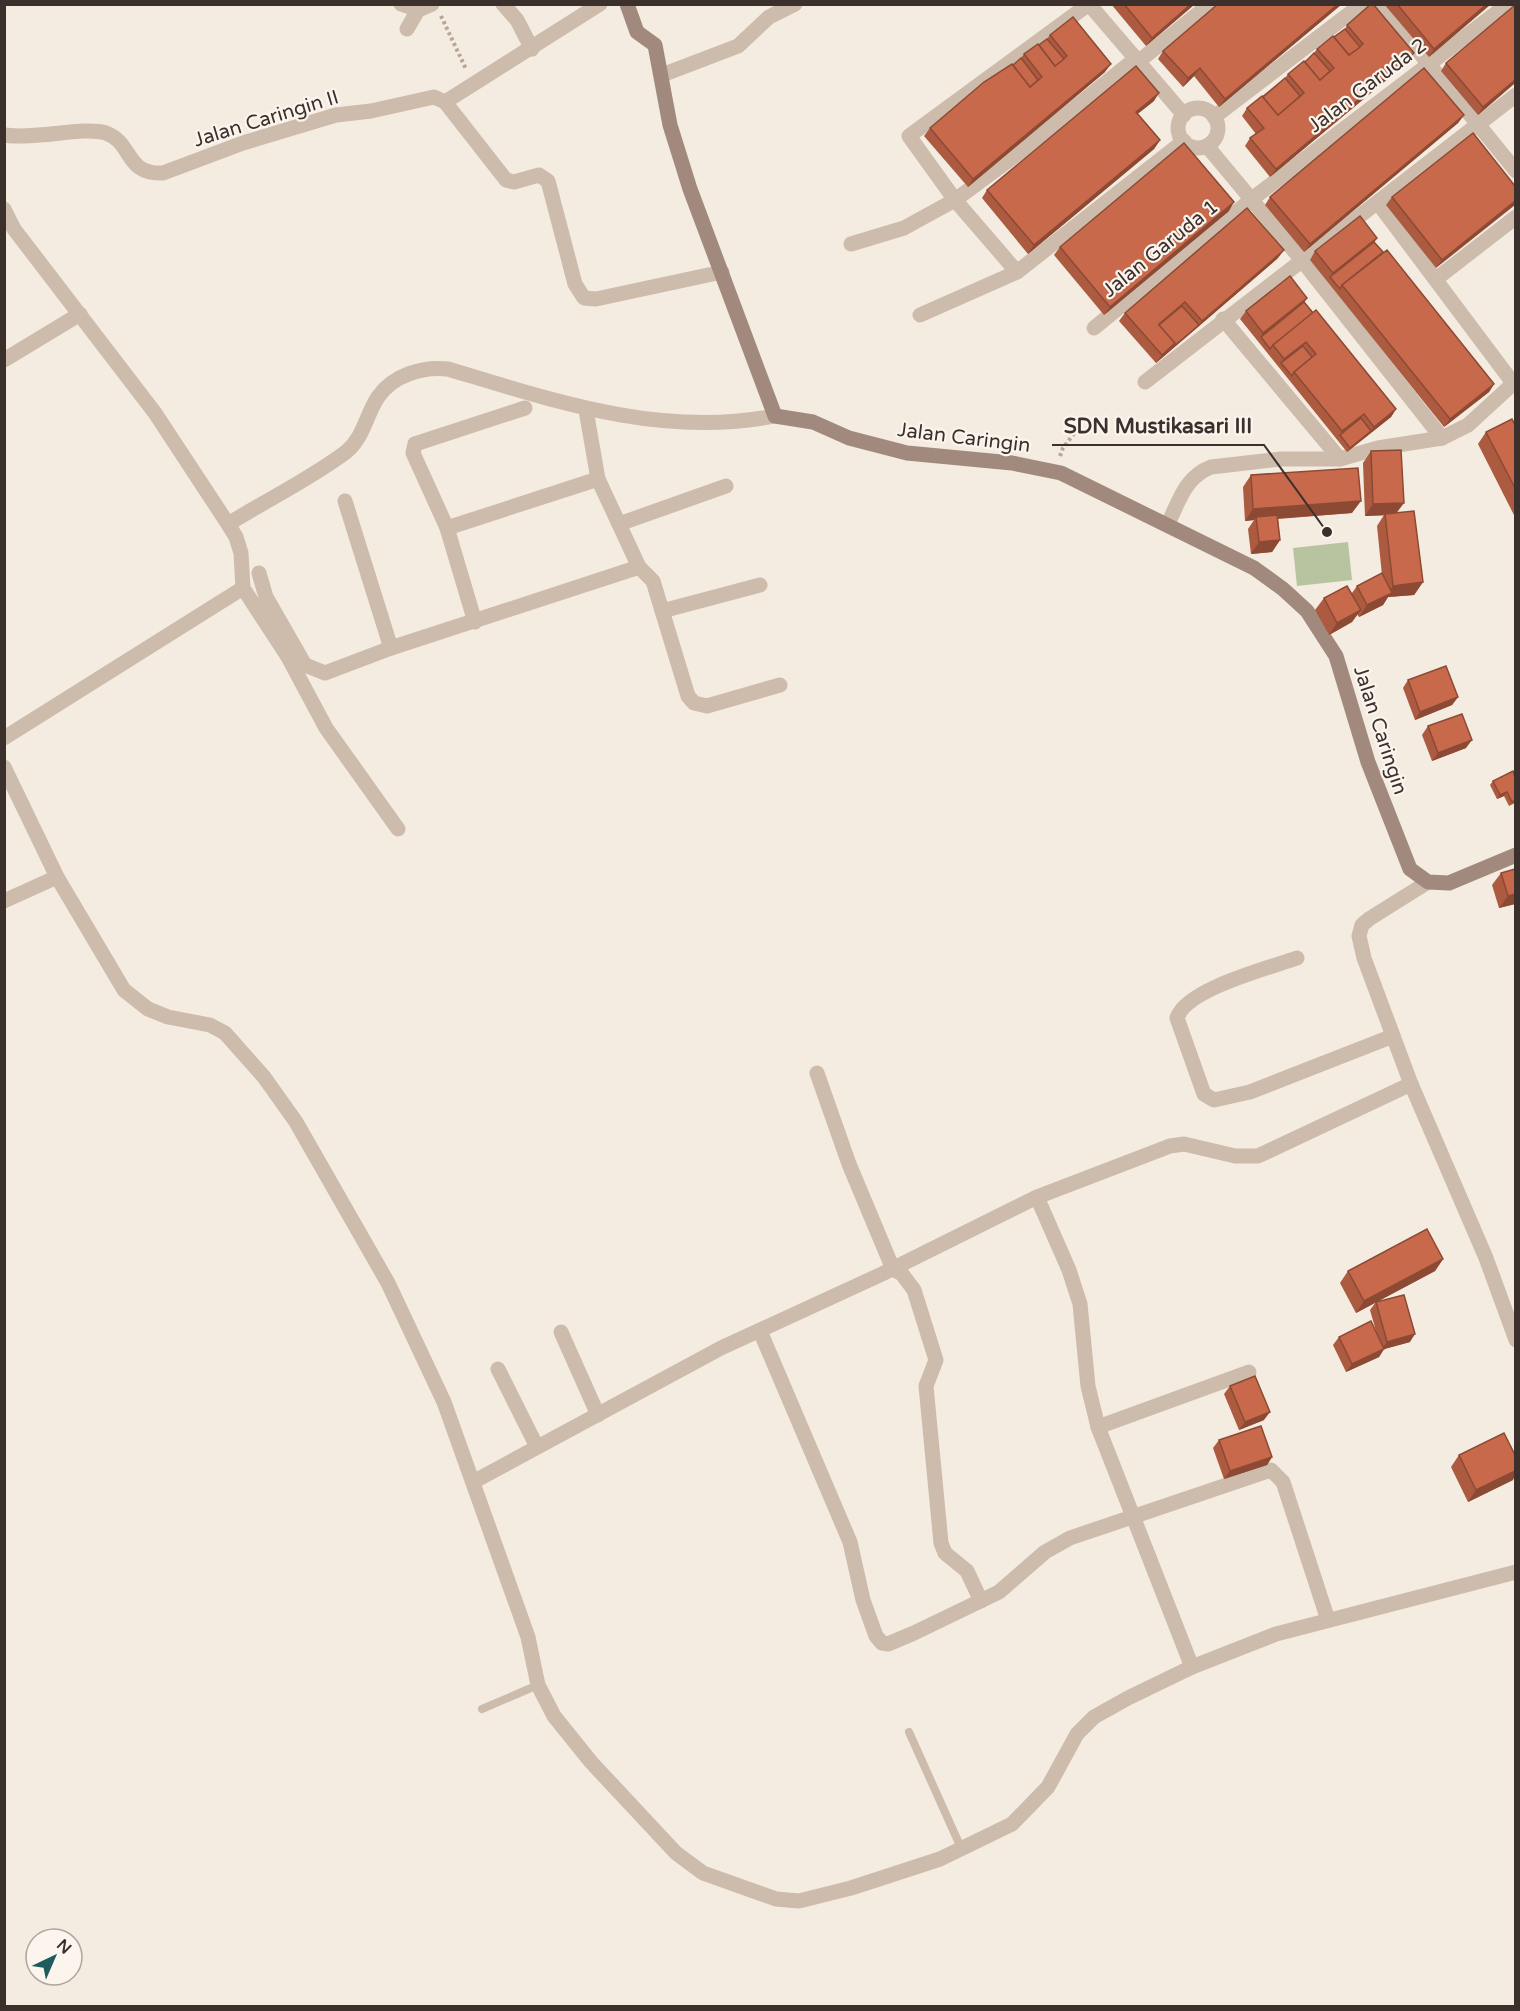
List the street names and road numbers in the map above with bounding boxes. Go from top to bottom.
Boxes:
street label: Jalan Garuda 2 [1304,33,1432,138]
street label: Jalan Caringin II [191,85,342,152]
street label: Jalan Garuda 1 [1098,195,1223,303]
street label: Jalan Caringin [896,418,1032,458]
street label: Jalan Caringin [1348,663,1412,798]

